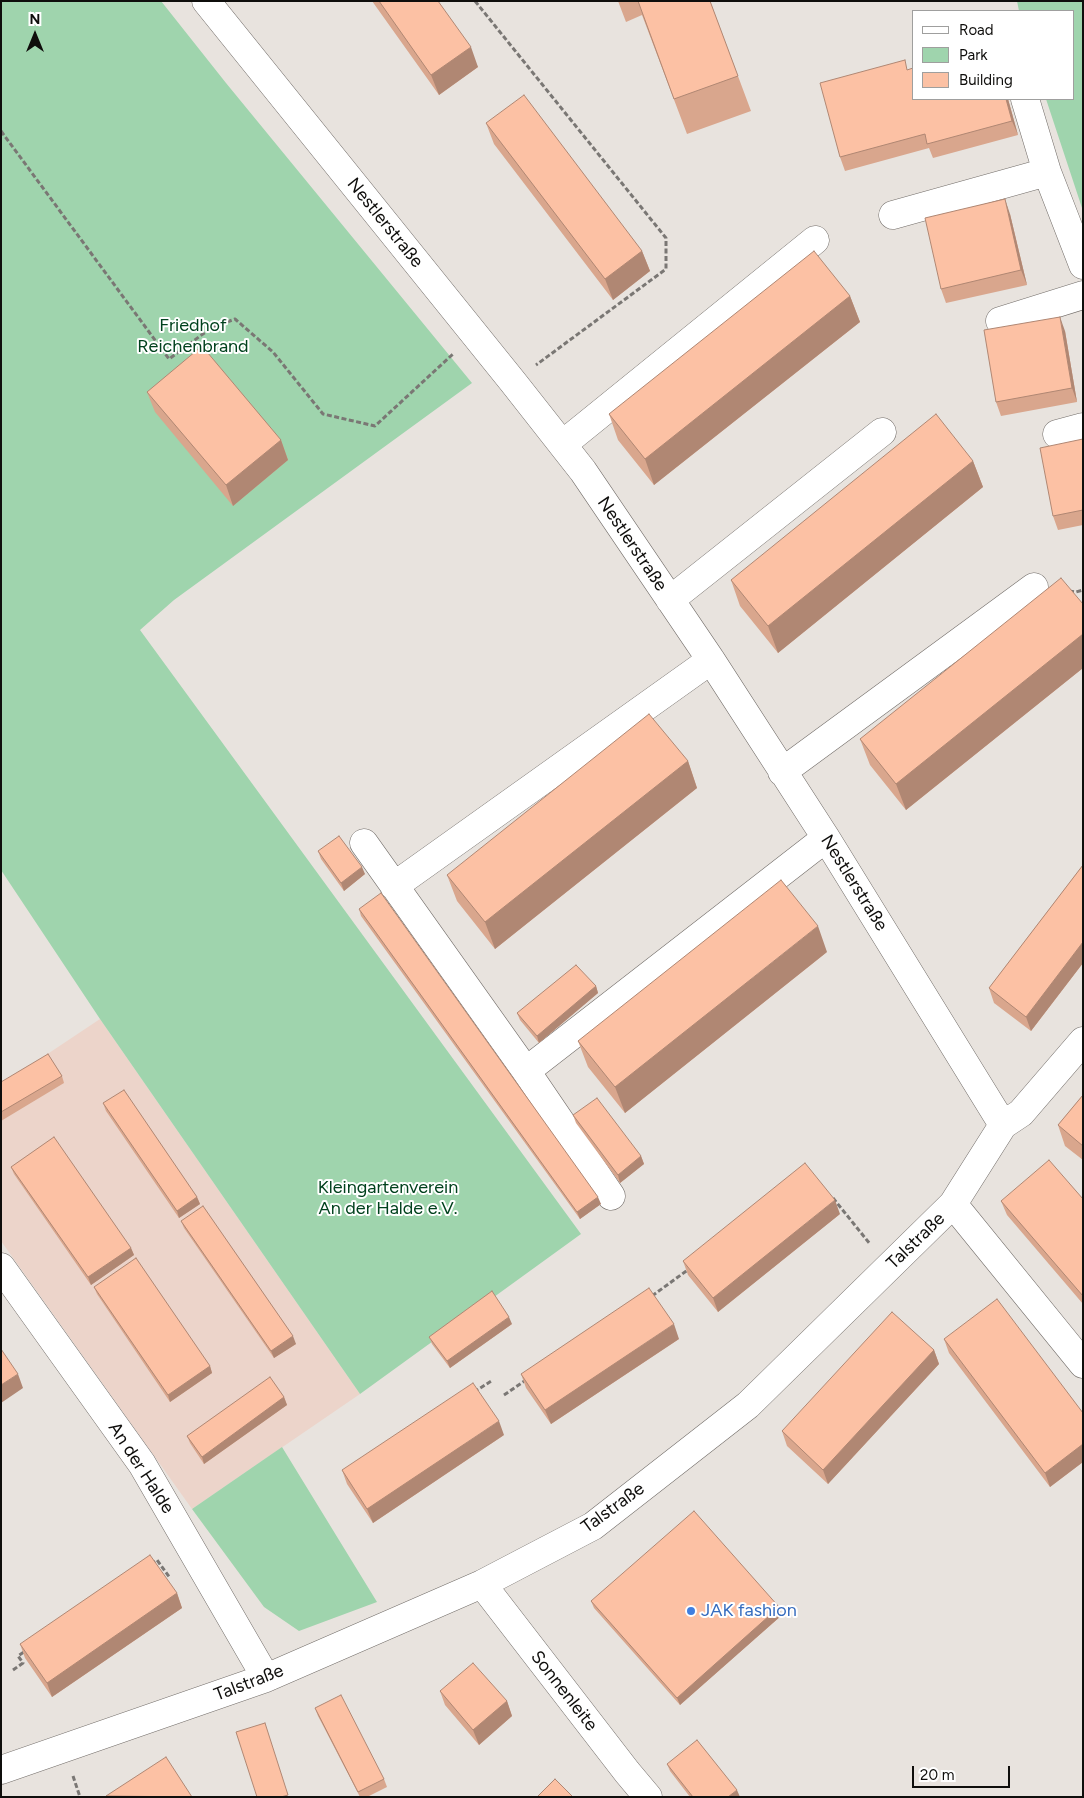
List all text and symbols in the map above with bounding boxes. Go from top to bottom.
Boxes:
north arrow [10,10,60,60]
legend [912,10,1074,100]
text: N [30,11,40,28]
text: Road [959,21,994,39]
text: Park [959,46,988,64]
text: Building [959,71,1013,89]
street label: Nestlerstraße [342,174,428,272]
park label: Friedhof Reichenbrand [137,315,249,358]
street label: Nestlerstraße [592,493,672,595]
street label: Nestlerstraße [816,831,892,935]
park label: Kleingartenverein An der Halde e.V. [318,1177,458,1220]
street label: Talstraße [882,1208,950,1274]
street label: An der Halde [103,1418,179,1518]
street label: Talstraße [577,1478,649,1538]
place label: JAK fashion [701,1600,797,1622]
marker: JAK fashion [685,1605,697,1617]
street label: Sonnenleite [526,1647,602,1735]
street label: Talstraße [211,1660,287,1706]
scale bar [914,1756,1012,1788]
text: 20 m [920,1766,954,1784]

